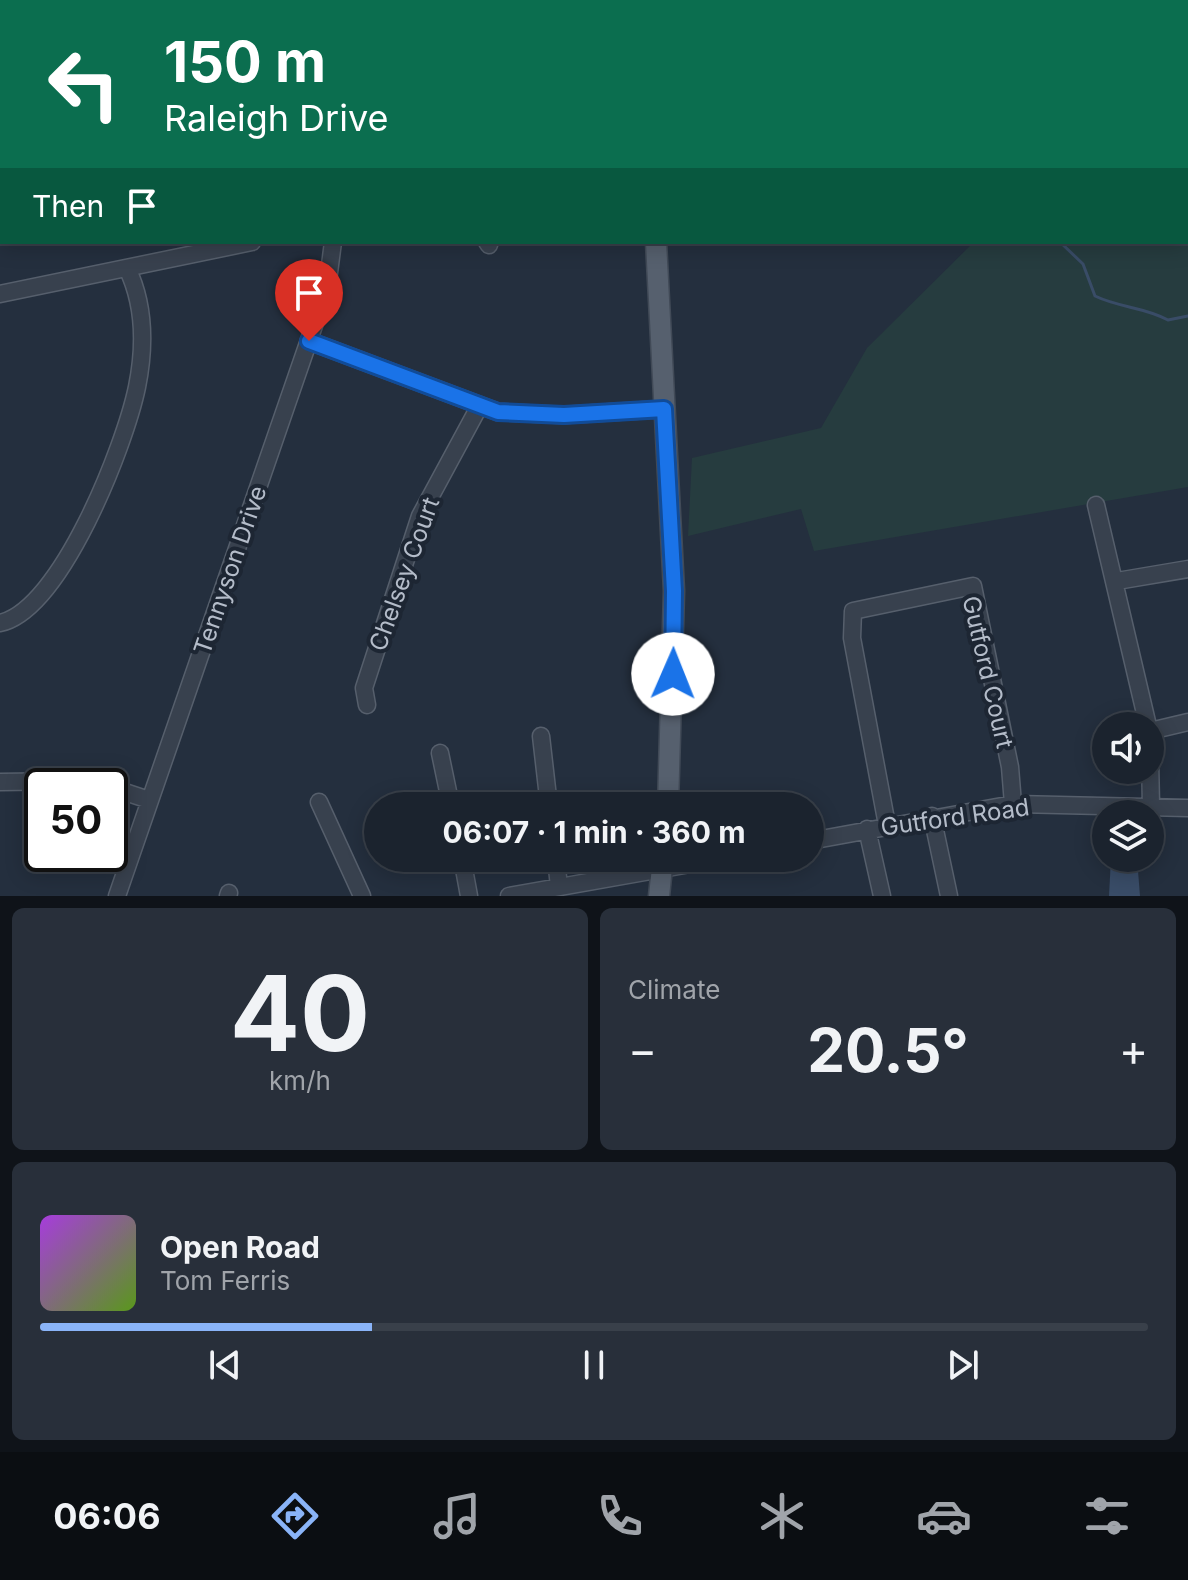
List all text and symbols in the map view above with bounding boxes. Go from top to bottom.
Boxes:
text: 150 m [164,28,326,96]
icon: left [32,32,136,136]
text: Raleigh Drive [164,96,388,140]
icon: arrive [120,184,164,228]
text: Then [32,188,104,224]
pin [275,259,343,341]
icon: arrive [287,271,331,315]
street label: Tennyson Drive [188,482,272,658]
street label: Chelsey Court [363,493,445,655]
street label: Gutford Court [956,593,1020,751]
position arrow [631,632,715,716]
map controls [1092,712,1164,872]
button: sound [1092,712,1164,784]
speed limit sign: 50 [24,768,128,872]
street label: Gutford Road [879,792,1031,842]
button: layers [1092,800,1164,872]
text: 06:07 · 1 min · 360 m [442,814,746,850]
text: 40 [230,950,370,1076]
text: Climate [628,974,720,1005]
text: 20.5° [807,1014,969,1086]
text: − [628,1023,657,1077]
text: + [1119,1023,1148,1077]
text: km/h [269,1065,331,1096]
text: Open Road [160,1229,320,1265]
text: Tom Ferris [160,1265,290,1296]
icon: previous [203,1343,247,1387]
icon: pause [572,1343,616,1387]
icon: next [941,1343,985,1387]
icon: directions [267,1488,323,1544]
icon: music [429,1488,485,1544]
icon: phone [592,1488,648,1544]
icon: climate [754,1488,810,1544]
icon: car [916,1488,972,1544]
icon: filters [1079,1488,1135,1544]
text: 06:06 [53,1494,161,1538]

